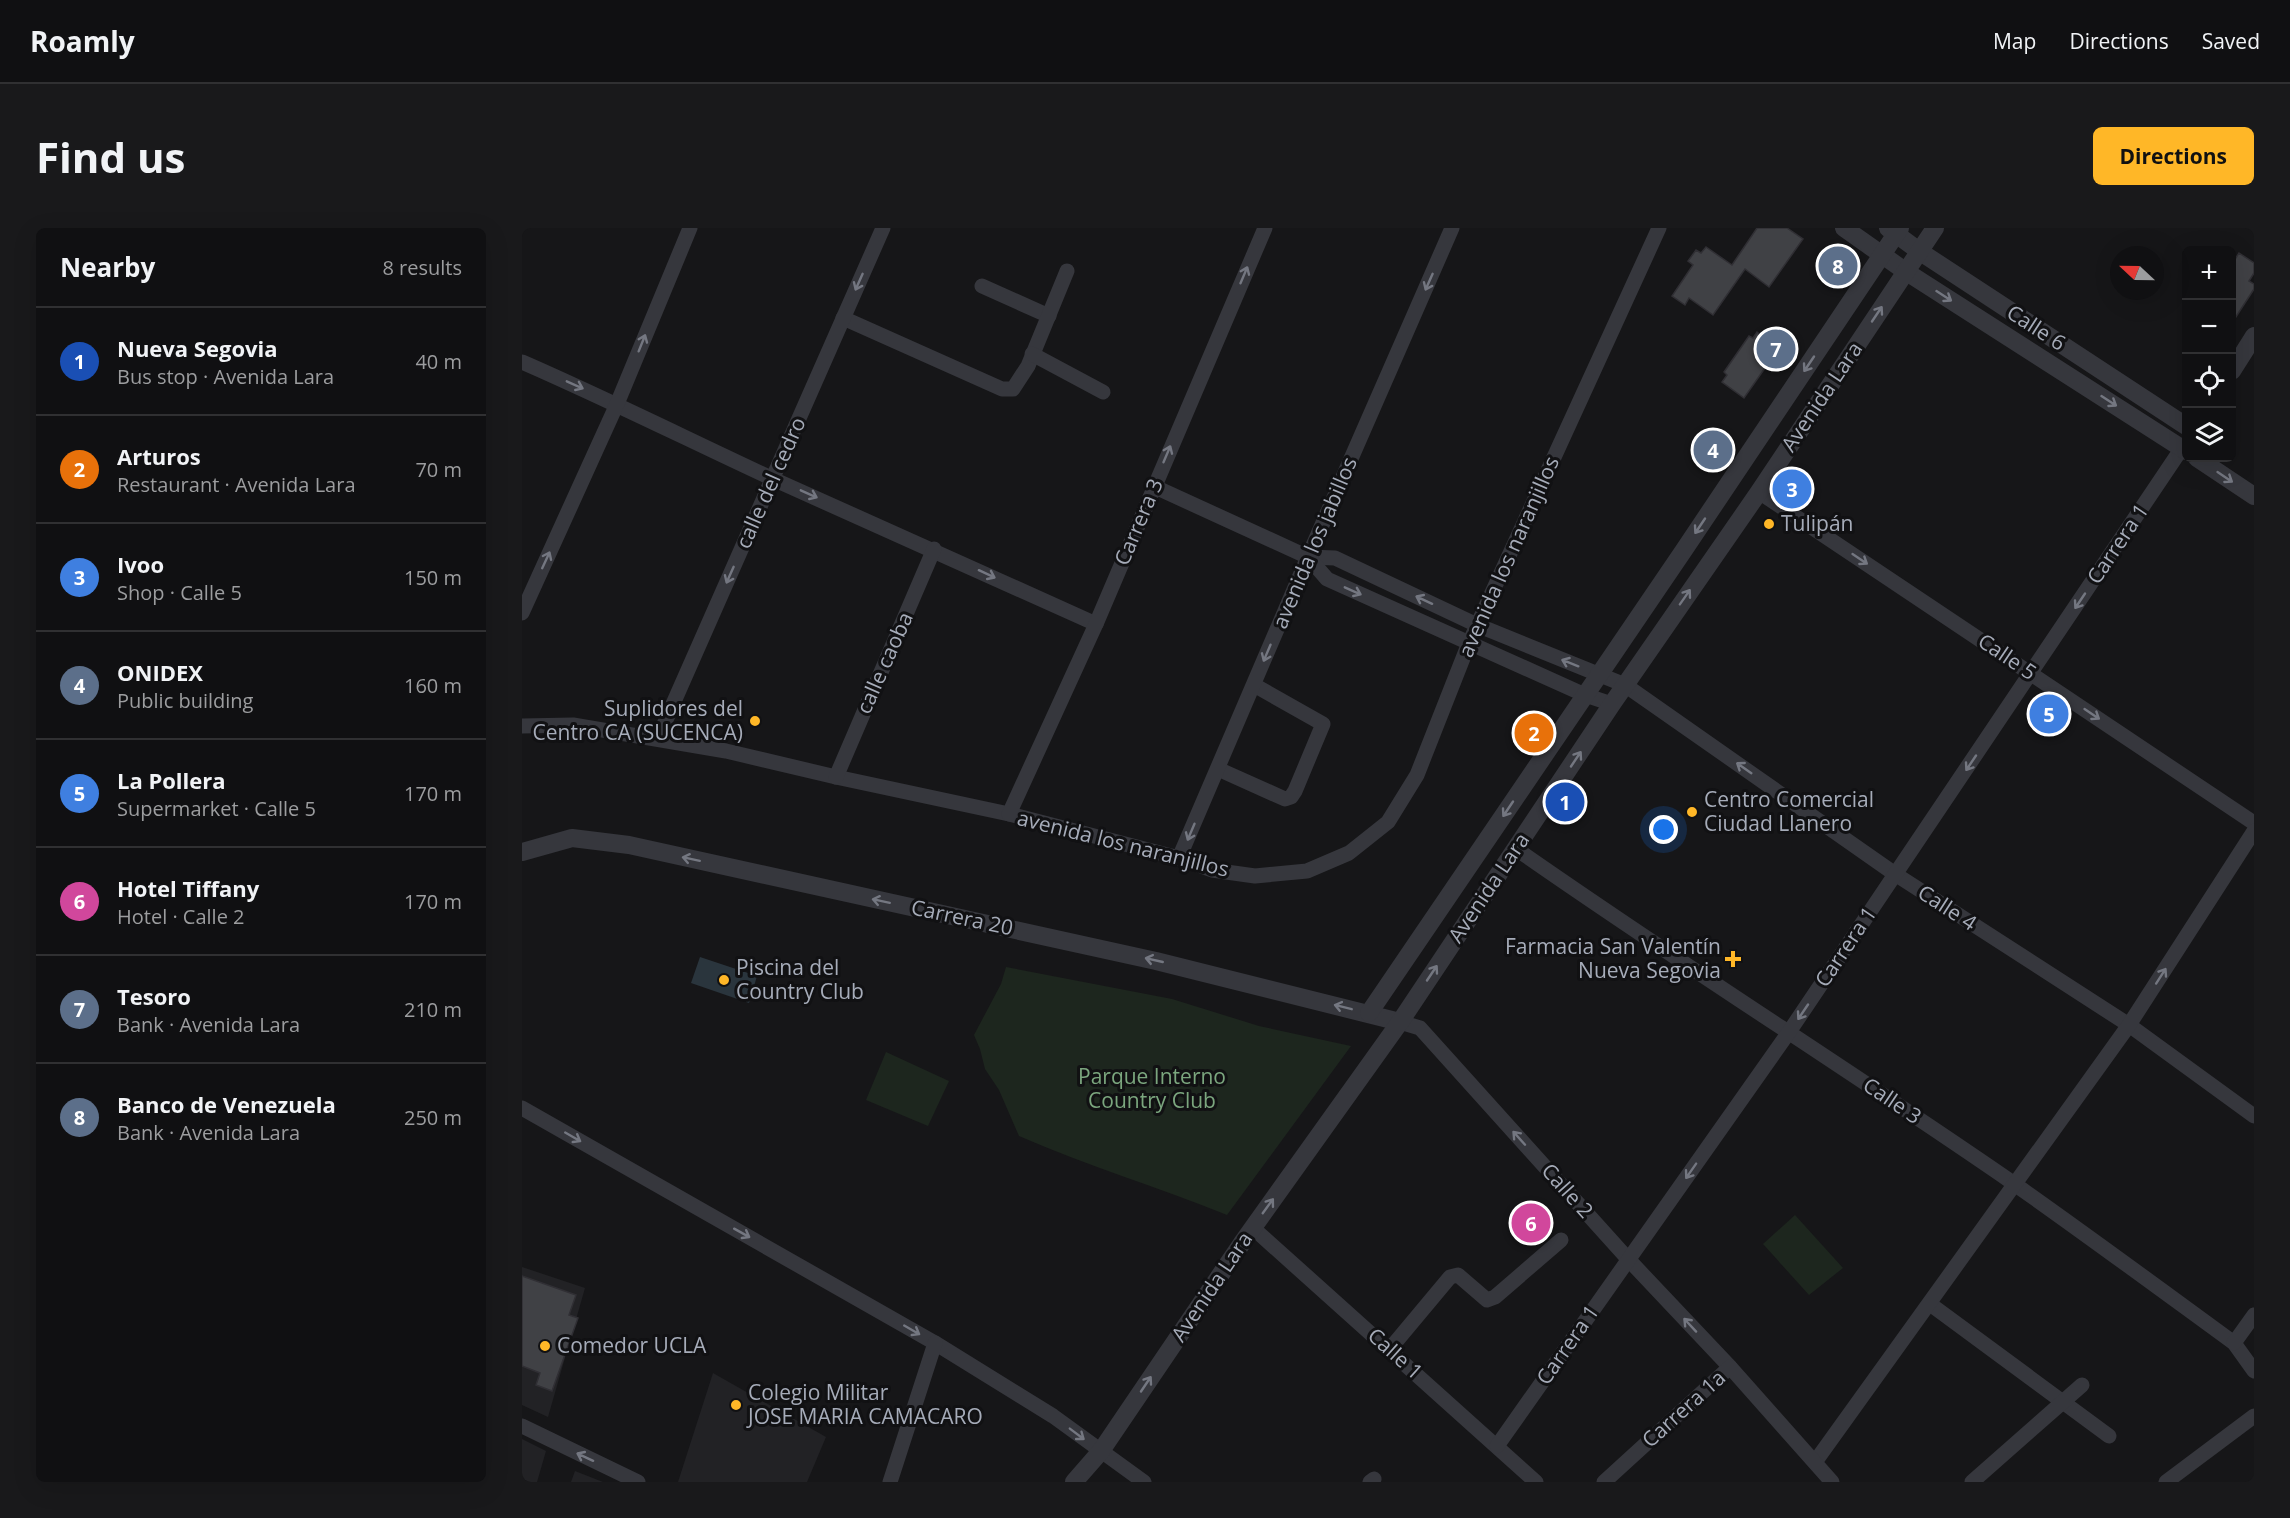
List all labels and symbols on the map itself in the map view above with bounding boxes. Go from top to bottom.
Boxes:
pin: 8 [1818,243,1858,288]
north arrow [2110,246,2164,300]
one-way arrow [1239,266,1250,285]
one-way arrow [853,272,865,290]
one-way arrow [1423,272,1434,290]
one-way arrow [1936,290,1953,303]
street label: Calle 6 [2002,298,2071,357]
one-way arrow [1871,306,1883,323]
pin: 7 [1756,326,1796,372]
one-way arrow [637,334,648,353]
street label: Avenida Lara [1774,336,1868,457]
one-way arrow [1802,355,1815,372]
one-way arrow [566,380,584,391]
one-way arrow [2100,395,2117,407]
street label: calle del cedro [729,413,812,553]
pin: 4 [1694,428,1732,472]
one-way arrow [1162,445,1173,464]
street label: avenida los naranjillos [1451,452,1565,661]
street label: avenida los jabillos [1265,453,1363,633]
pin: 3 [1772,466,1812,512]
one-way arrow [2217,471,2233,483]
street label: Carrera 3 [1107,474,1169,569]
one-way arrow [800,489,818,501]
street label: Carrera 1 [2080,498,2154,589]
place label: Tulipán [1781,509,1853,537]
one-way arrow [1694,517,1706,534]
marker: Tulipán [1762,517,1776,531]
one-way arrow [541,551,553,569]
one-way arrow [1851,554,1868,566]
one-way arrow [724,566,735,584]
one-way arrow [978,568,996,580]
one-way arrow [1344,586,1362,597]
one-way arrow [1679,590,1691,606]
one-way arrow [2074,592,2086,609]
one-way arrow [1416,594,1434,606]
street label: calle caoba [849,607,919,718]
street label: Calle 5 [1973,626,2042,686]
one-way arrow [1261,643,1272,662]
one-way arrow [1561,657,1580,668]
pin: 5 [2030,692,2068,736]
place label: Suplidores del Centro CA (SUCENCA) [533,694,743,746]
one-way arrow [2084,708,2100,720]
pin: 2 [1514,710,1554,756]
marker: Suplidores del Centro CA (SUCENCA) [748,714,762,728]
one-way arrow [1570,751,1582,767]
one-way arrow [1965,754,1977,771]
one-way arrow [1737,762,1753,774]
pin: 1 [1546,780,1584,824]
place label: Centro Comercial Ciudad Llanero [1704,785,1874,837]
one-way arrow [1502,800,1514,816]
street label: avenida los naranjillos [1015,803,1232,883]
marker: Centro Comercial Ciudad Llanero [1685,805,1699,819]
your location [1649,815,1678,844]
one-way arrow [1185,823,1196,841]
street label: Avenida Lara [1441,827,1535,948]
one-way arrow [682,853,701,864]
street label: Calle 4 [1913,878,1982,937]
street label: Carrera 20 [909,893,1016,941]
one-way arrow [872,894,891,906]
street label: Carrera 1 [1808,901,1882,992]
place label: Farmacia San Valentín Nueva Segovia [1505,932,1721,984]
marker: Farmacia San Valentín Nueva Segovia [1726,952,1740,966]
place label: Piscina del Country Club [736,953,864,1005]
one-way arrow [1145,954,1164,966]
one-way arrow [1426,965,1438,981]
one-way arrow [2155,968,2167,985]
marker: Piscina del Country Club [717,973,731,987]
one-way arrow [1334,1000,1353,1012]
one-way arrow [1797,1003,1809,1019]
park label: Parque Interno Country Club [1078,1062,1226,1114]
street label: Calle 3 [1858,1070,1927,1130]
one-way arrow [564,1131,581,1143]
one-way arrow [1512,1131,1526,1146]
street label: Calle 2 [1536,1157,1600,1224]
one-way arrow [1685,1162,1697,1179]
one-way arrow [1262,1199,1274,1215]
pin: 6 [1512,1200,1550,1246]
street label: Avenida Lara [1164,1226,1258,1347]
one-way arrow [733,1228,751,1239]
street label: Carrera 1 [1529,1299,1605,1390]
one-way arrow [1683,1317,1697,1332]
street label: Calle 1 [1362,1321,1429,1385]
one-way arrow [903,1324,920,1336]
place label: Comedor UCLA [557,1331,707,1359]
marker: Comedor UCLA [538,1339,552,1353]
street label: Carrera 1a [1636,1363,1731,1453]
one-way arrow [1140,1377,1152,1393]
place label: Colegio Militar JOSE MARIA CAMACARO [746,1378,983,1430]
marker: Colegio Militar JOSE MARIA CAMACARO [729,1398,743,1412]
one-way arrow [1068,1427,1084,1440]
one-way arrow [576,1450,594,1462]

